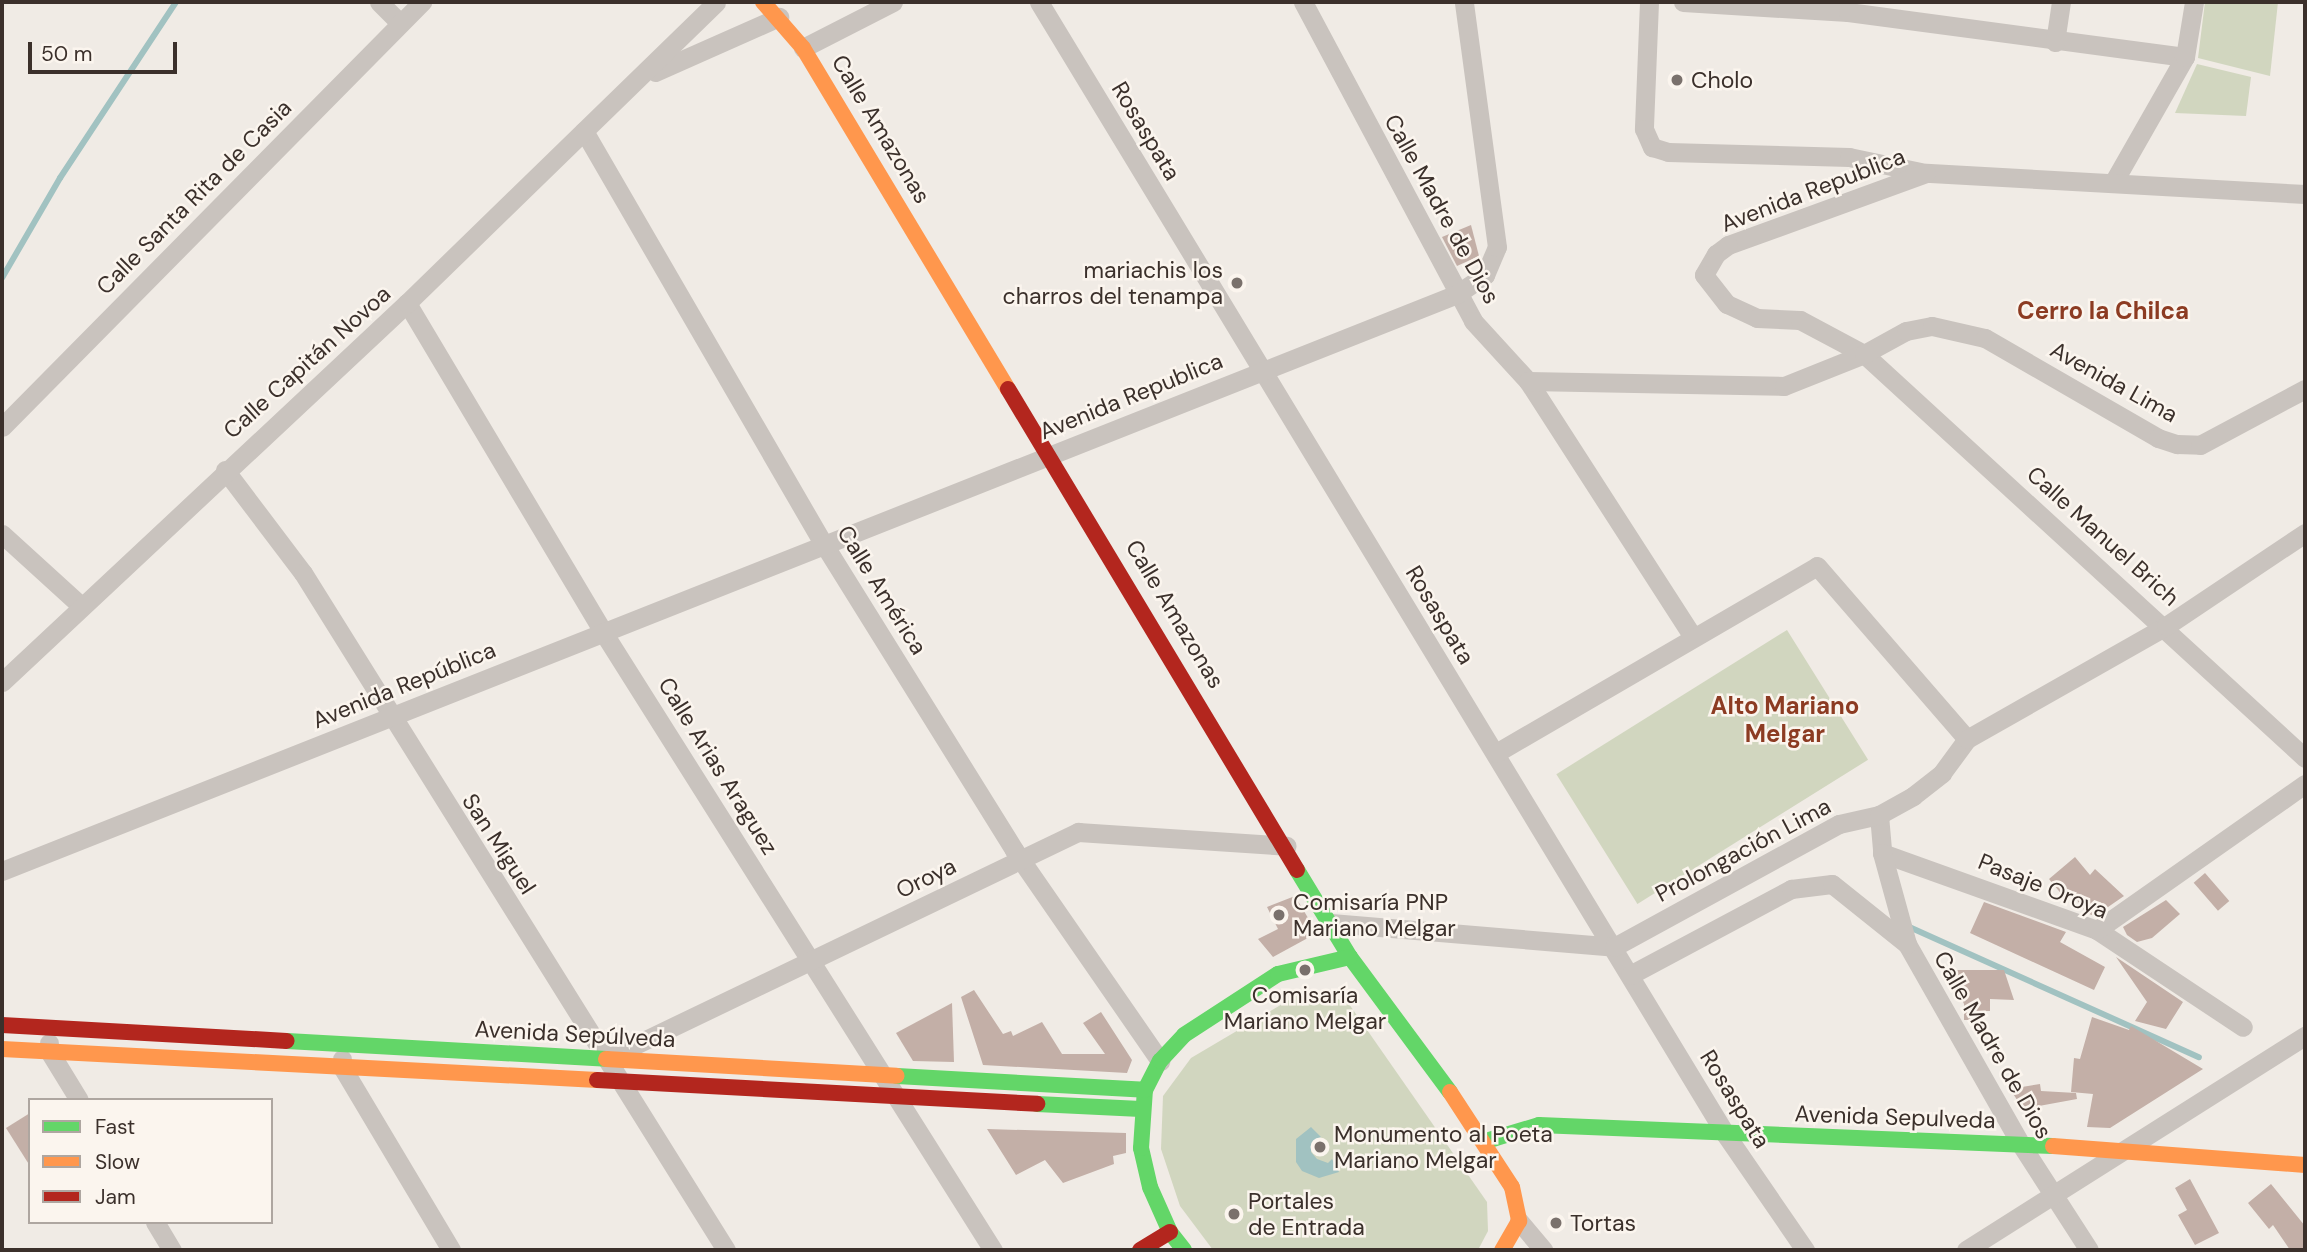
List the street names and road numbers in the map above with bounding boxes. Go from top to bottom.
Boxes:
street label: Calle Amazonas [826,50,936,208]
street label: Rosaspata [1106,77,1186,185]
street label: Calle Santa Rita de Casia [91,94,297,300]
street label: Calle Madre de Dios [1379,110,1505,308]
street label: Avenida Republica [1717,142,1909,238]
street label: Calle Capitán Novoa [218,280,396,444]
street label: Avenida Lima [2046,336,2182,428]
street label: Avenida Republica [1036,347,1226,445]
street label: Calle Manuel Brich [2021,460,2185,612]
street label: Calle América [831,520,933,660]
street label: Calle Amazonas [1120,535,1230,693]
street label: Rosaspata [1400,561,1480,669]
street label: Avenida República [309,636,499,734]
street label: Calle Arias Araguez [652,672,784,860]
street label: San Miguel [456,789,542,899]
street label: Prolongación Lima [1651,792,1835,908]
street label: Pasaje Oroya [1974,847,2112,925]
street label: Oroya [892,852,960,904]
street label: Calle Madre de Dios [1928,946,2058,1144]
street label: Avenida Sepúlveda [474,1015,676,1053]
street label: Rosaspata [1694,1045,1776,1153]
street label: Avenida Sepulveda [1794,1100,1996,1134]

